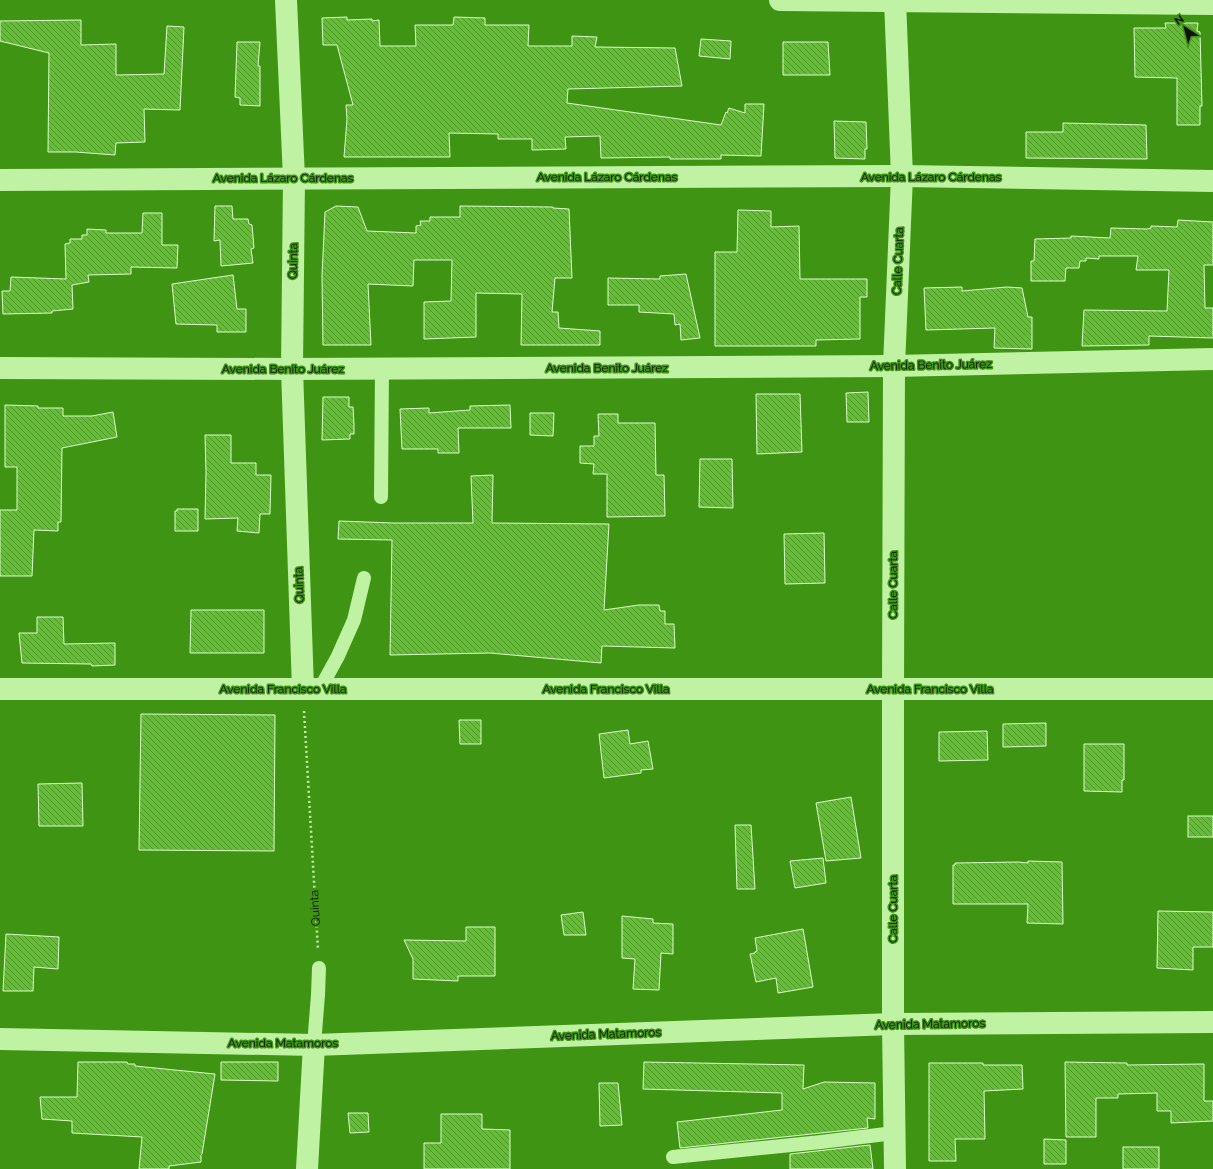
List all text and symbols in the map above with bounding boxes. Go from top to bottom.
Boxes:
north arrow [1165,8,1205,48]
text: N [1172,13,1187,28]
street label: Avenida Lázaro Cárdenas [537,170,677,184]
street label: Avenida Lázaro Cárdenas [861,170,1001,184]
street label: Avenida Lázaro Cárdenas [213,171,353,185]
street label: Calle Cuarta [890,227,906,295]
street label: Quinta [286,243,300,279]
street label: Avenida Benito Juárez [870,357,992,373]
street label: Avenida Benito Juárez [546,361,668,375]
street label: Avenida Benito Juárez [222,362,344,376]
street label: Calle Cuarta [886,551,900,619]
street label: Quinta [291,567,307,603]
street label: Avenida Francisco Villa [219,682,347,696]
street label: Avenida Francisco Villa [542,682,670,696]
street label: Avenida Francisco Villa [866,682,994,696]
street label: Calle Cuarta [886,875,900,943]
street label: Quinta [307,890,323,926]
street label: Avenida Matamoros [875,1016,985,1032]
street label: Avenida Matamoros [551,1025,662,1043]
street label: Avenida Matamoros [228,1036,338,1050]

